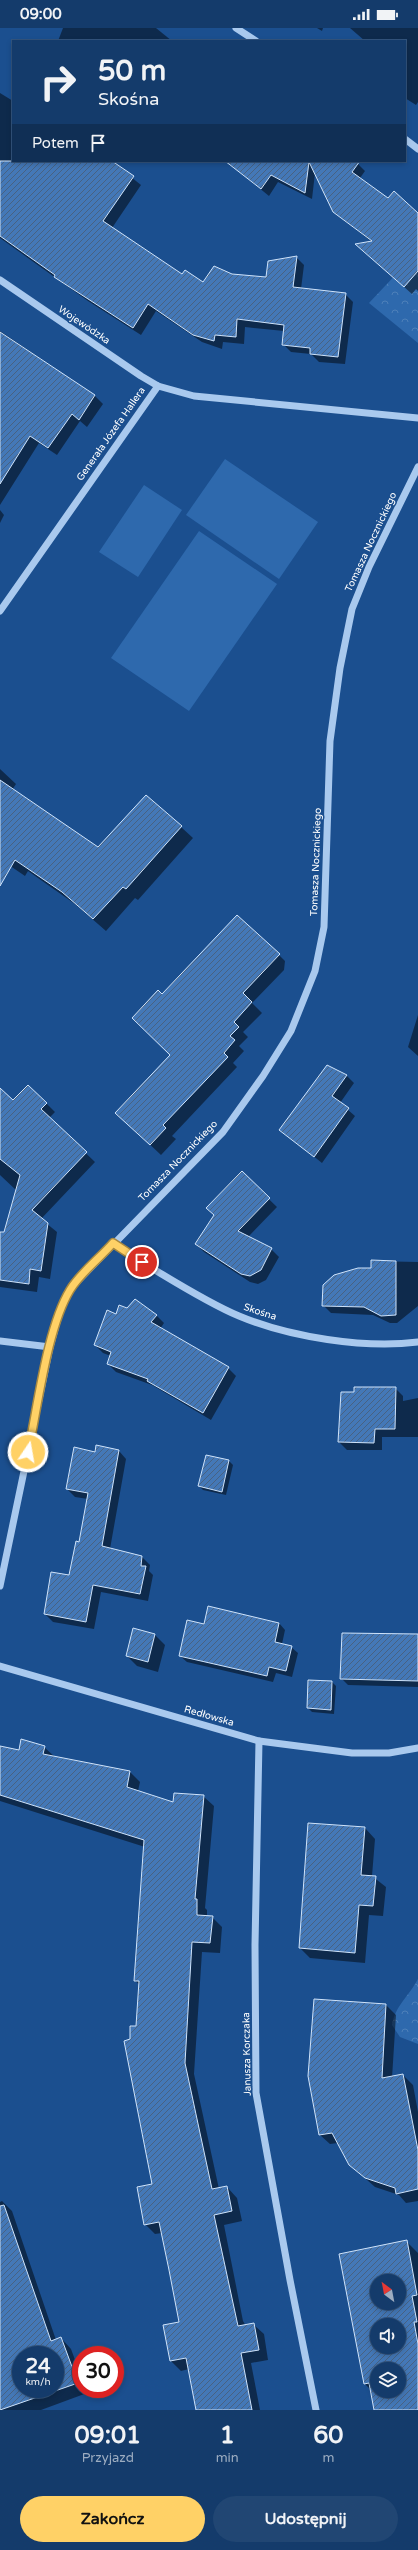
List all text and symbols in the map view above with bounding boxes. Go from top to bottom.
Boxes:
text: 09:00 [20,5,62,23]
text: 50 m [98,54,166,88]
icon: right [32,56,84,108]
text: Skośna [98,88,159,110]
icon: arrive [87,132,109,154]
text: Potem [32,134,79,152]
street label: Wojewódzka [56,303,112,347]
street label: Generała Józefa Hallera [74,385,148,483]
street label: Tomasza Nocznickiego [343,490,399,594]
street label: Tomasza Nocznickiego [308,808,324,916]
street label: Tomasza Nocznickiego [136,1118,220,1204]
pin [125,1245,159,1279]
icon: arrive [131,1251,153,1273]
street label: Skośna [242,1301,278,1323]
position arrow [7,1431,49,1473]
street label: Redłowska [183,1703,235,1729]
street label: Janusza Korczaka [240,2012,254,2096]
north arrow [370,2274,406,2310]
map controls [370,2274,406,2398]
button: sound [370,2318,406,2354]
speed limit sign: 30 [72,2346,124,2398]
text: 24 [25,2355,51,2379]
button: layers [370,2362,406,2398]
text: km/h [25,2376,51,2388]
text: 09:01 [75,2421,141,2450]
text: 1 [220,2421,235,2450]
text: 60 [313,2421,343,2450]
text: Przyjazd [82,2450,134,2466]
text: min [216,2450,239,2466]
text: m [322,2450,334,2466]
button: Zakończ [20,2496,205,2542]
button: Udostępnij [213,2496,398,2542]

